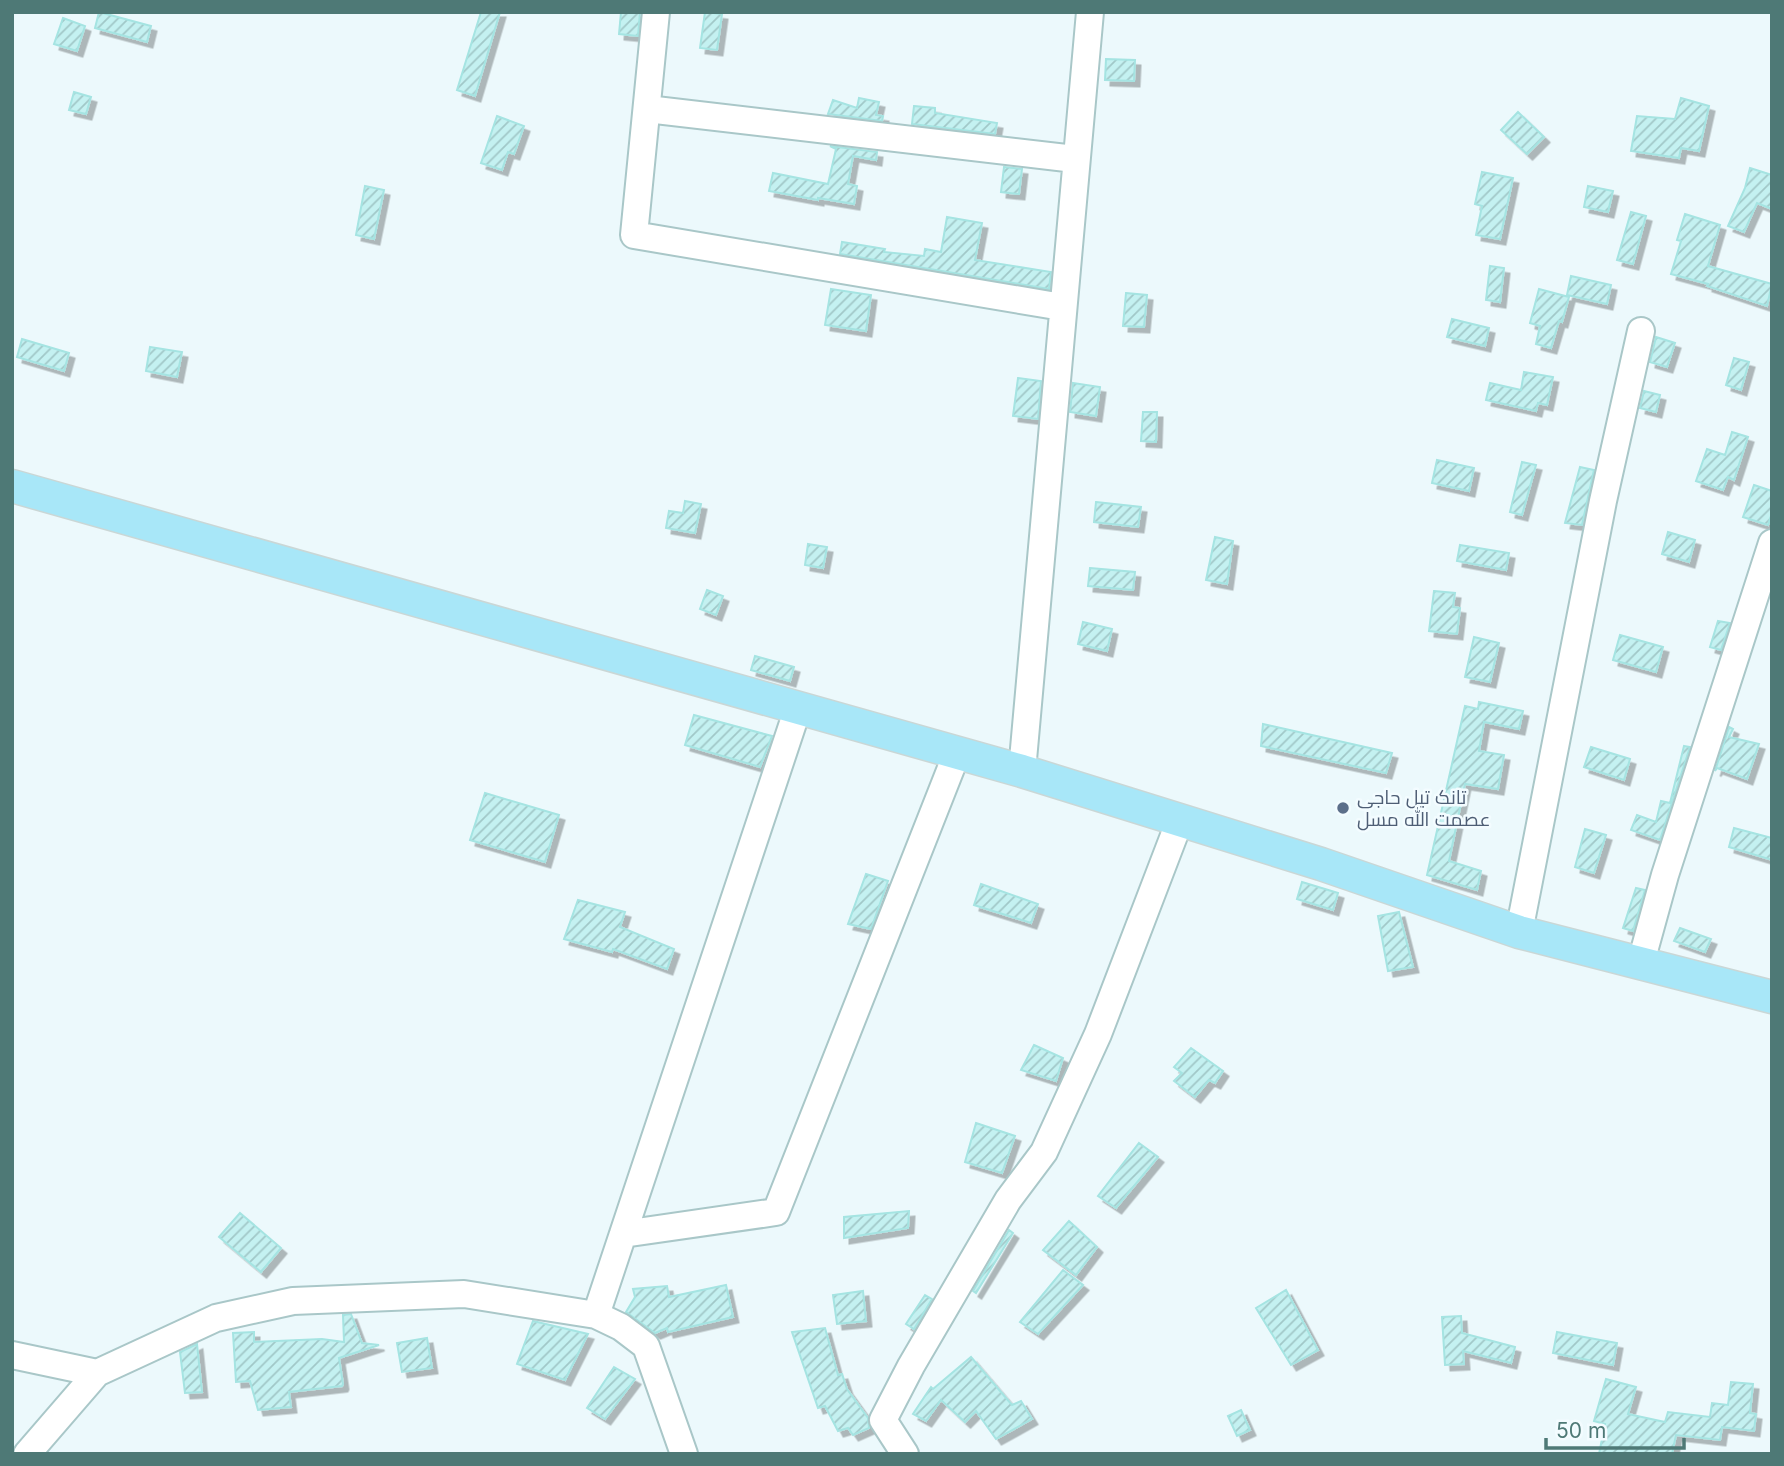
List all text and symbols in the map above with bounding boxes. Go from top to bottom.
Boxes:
place label: تانک تیل حاجی عصمت الله مسل [1357,786,1490,831]
marker: تانک تیل حاجی عصمت الله مسل [1335,800,1351,816]
scale bar [1546,1406,1684,1450]
text: 50 m [1556,1418,1606,1443]

